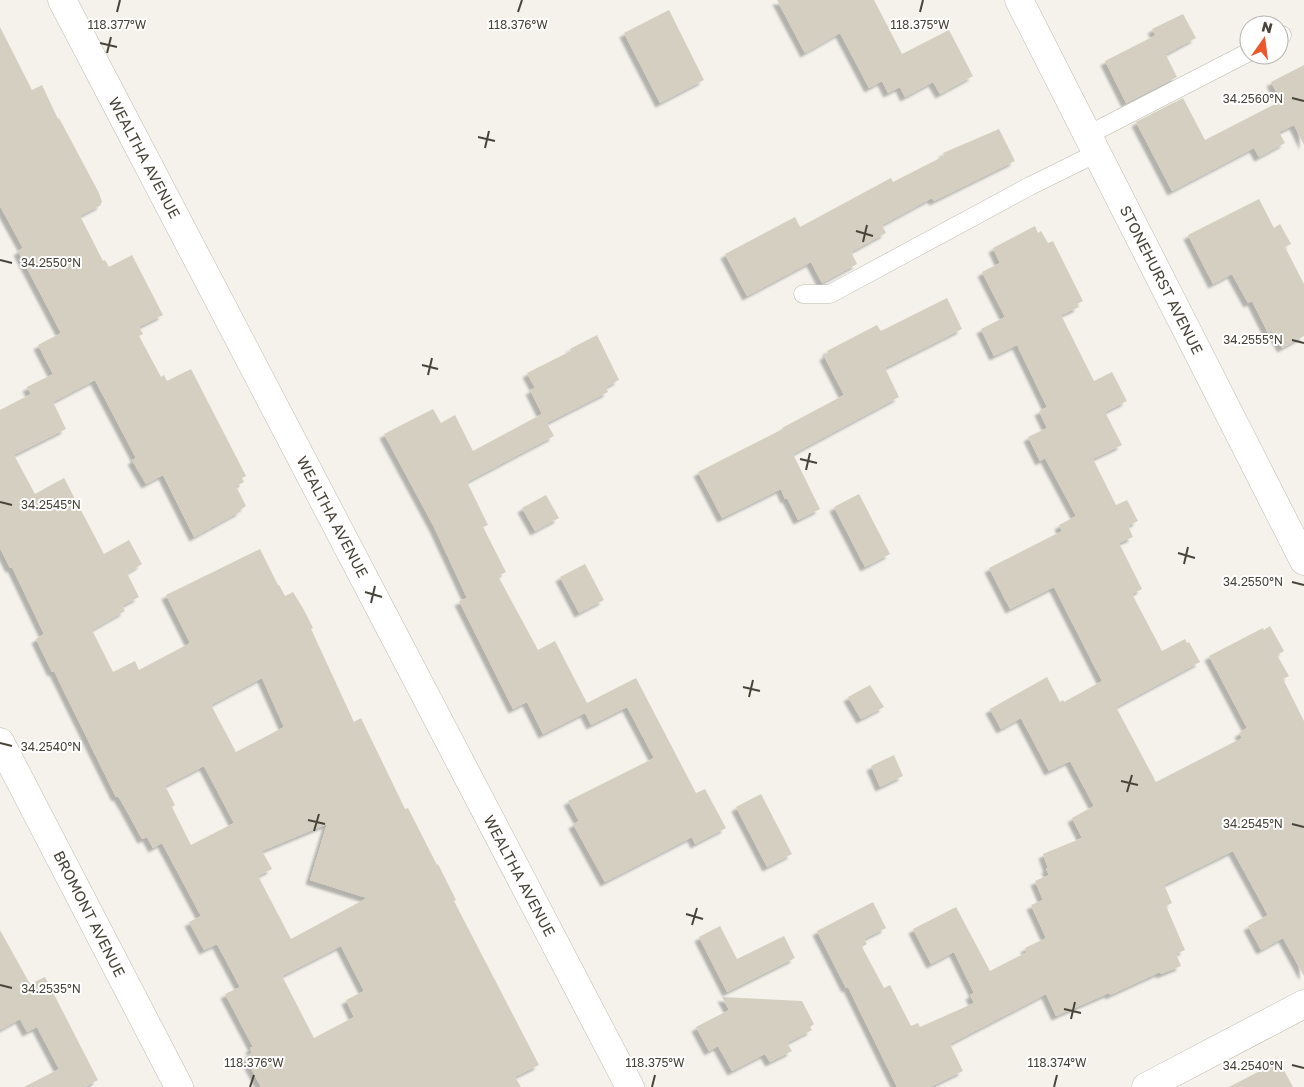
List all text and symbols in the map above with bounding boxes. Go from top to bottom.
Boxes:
north arrow [1239,15,1289,65]
text: 118.377°W [88,17,147,32]
text: 118.376°W [488,17,548,32]
text: 118.375°W [890,17,950,32]
text: N [1260,17,1274,36]
text: 34.2560°N [1223,91,1283,106]
street label: WEALTHA AVENUE [105,94,184,221]
street label: STONEHURST AVENUE [1117,202,1207,357]
text: 34.2550°N [21,255,81,270]
text: 34.2555°N [1223,332,1283,347]
street label: WEALTHA AVENUE [293,453,372,580]
text: 34.2545°N [21,497,81,512]
text: 34.2550°N [1223,574,1283,589]
text: 34.2540°N [21,739,81,754]
street label: WEALTHA AVENUE [480,812,559,939]
text: 34.2545°N [1223,816,1283,831]
street label: BROMONT AVENUE [50,847,130,980]
text: 34.2535°N [21,981,81,996]
text: 118.376°W [224,1055,284,1070]
text: 118.375°W [625,1055,685,1070]
text: 118.374°W [1028,1055,1087,1070]
text: 34.2540°N [1223,1058,1283,1073]

